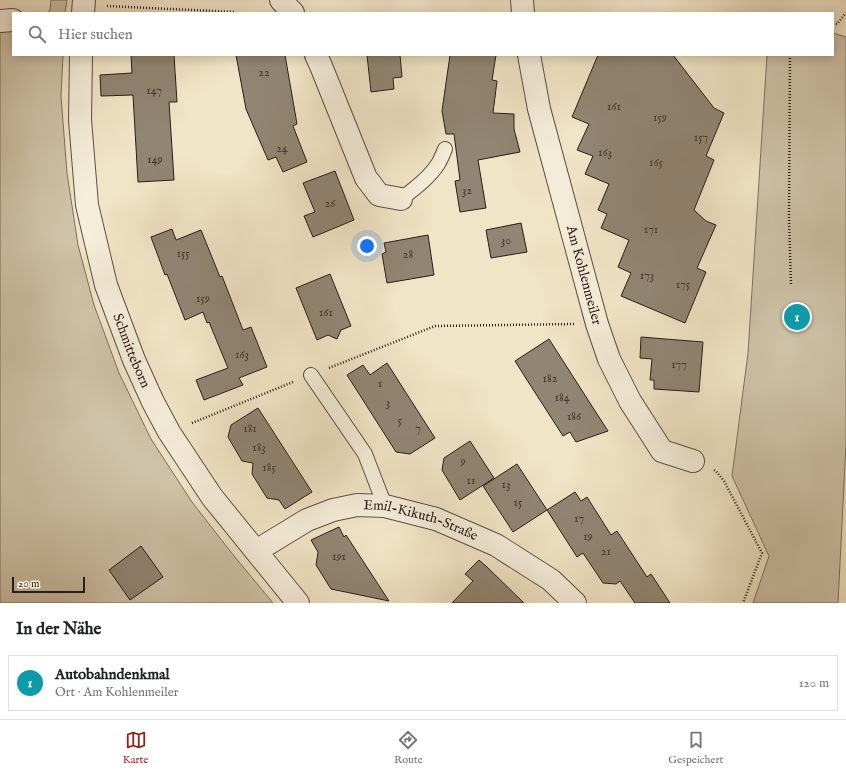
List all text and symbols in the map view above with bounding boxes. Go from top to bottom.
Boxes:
search box [12,12,834,56]
icon: search [26,23,48,45]
text: Hier suchen [58,25,133,44]
house number: 22 [258,65,270,80]
house number: 147 [146,83,162,98]
house number: 161 [607,99,621,114]
house number: 159 [653,110,667,125]
house number: 157 [694,130,708,145]
house number: 24 [276,141,288,156]
house number: 163 [598,145,612,160]
house number: 149 [147,152,163,167]
house number: 165 [649,155,664,170]
house number: 32 [462,183,472,198]
house number: 26 [325,196,336,211]
street label: Am Kohlenmeiler [562,222,606,327]
house number: 171 [644,222,658,237]
house number: 30 [501,233,511,248]
your location [357,236,377,256]
house number: 155 [176,246,190,261]
house number: 28 [403,247,413,262]
house number: 173 [640,268,654,283]
house number: 175 [676,277,691,292]
house number: 159 [196,291,210,306]
pin: 1 [784,302,810,332]
house number: 161 [319,305,333,320]
street label: Schmitteborn [108,311,155,391]
house number: 163 [235,347,249,362]
house number: 177 [671,357,687,372]
house number: 182 [543,371,558,386]
house number: 1 [378,376,382,391]
house number: 184 [554,390,570,405]
house number: 3 [386,395,390,410]
house number: 186 [567,409,582,424]
house number: 5 [398,413,403,428]
house number: 181 [243,421,257,436]
house number: 7 [415,421,421,436]
house number: 183 [252,440,266,455]
house number: 9 [459,454,466,469]
house number: 185 [262,460,276,475]
house number: 11 [467,473,475,488]
house number: 13 [502,477,510,492]
house number: 15 [514,495,523,510]
street label: Emil-Kikuth-Straße [363,496,481,545]
house number: 17 [574,511,584,526]
house number: 19 [583,529,593,544]
house number: 21 [601,544,611,559]
house number: 191 [332,549,346,564]
scale bar [12,575,85,594]
text: 20 m [18,577,39,591]
text: In der Nähe [16,619,101,640]
text: Autobahndenkmal [55,665,170,684]
text: 1 [28,675,32,692]
text: 120 m [799,675,829,692]
text: Ort · Am Kohlenmeiler [55,684,179,701]
tab: Karte [123,729,148,767]
tab: Route [394,729,423,767]
tab: Gespeichert [668,729,723,767]

